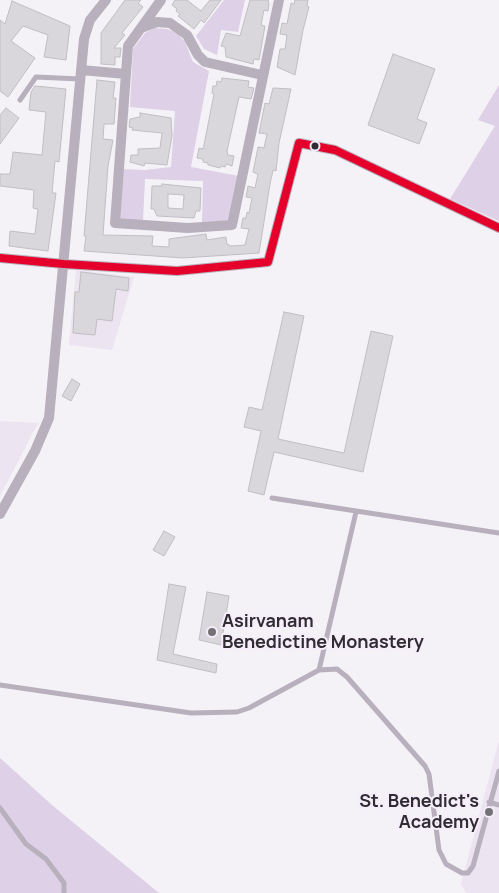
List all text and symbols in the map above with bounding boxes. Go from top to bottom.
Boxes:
unlabelled marker [310,141,320,151]
place label: Asirvanam Benedictine Monastery [222,611,424,654]
marker: Asirvanam Benedictine Monastery [206,626,218,638]
place label: St. Benedict's Academy [359,791,479,834]
marker: St. Benedict's Academy [483,806,495,818]

